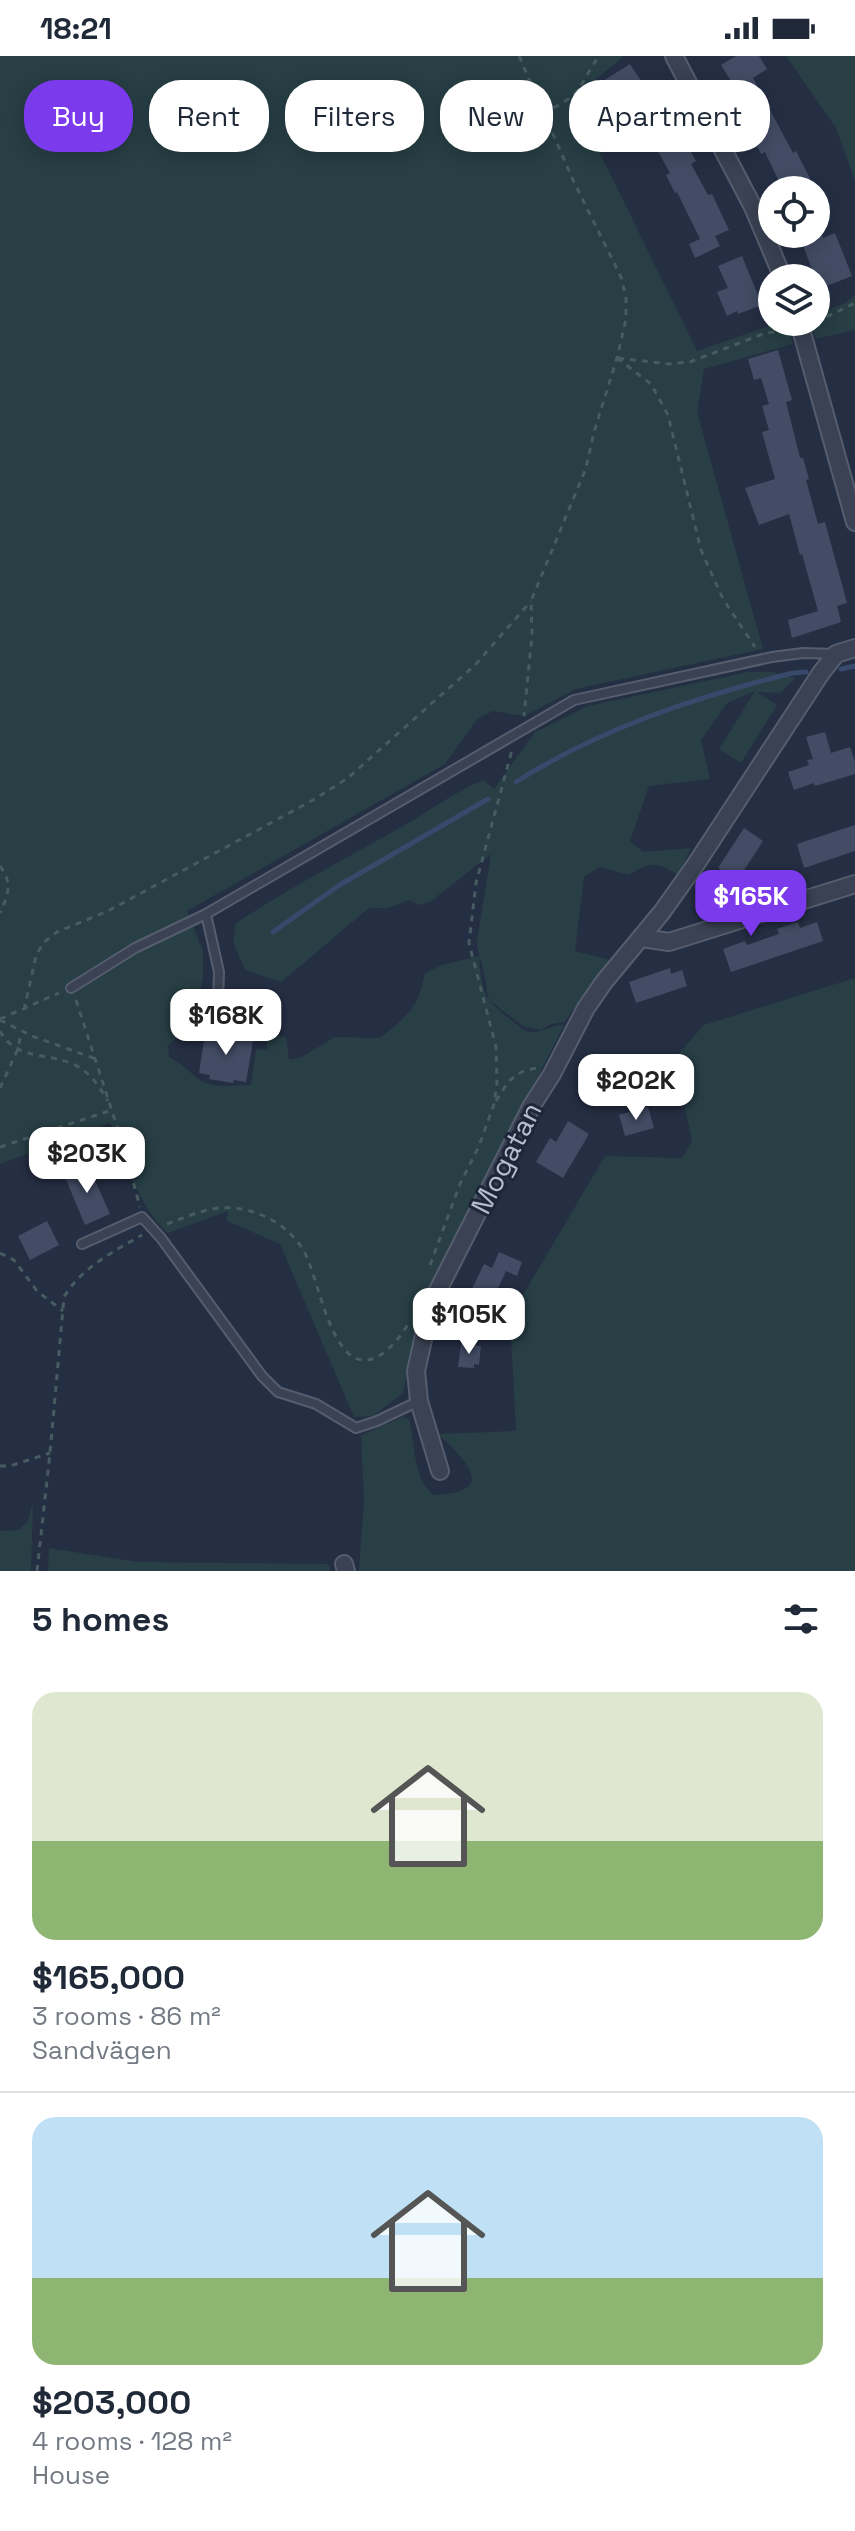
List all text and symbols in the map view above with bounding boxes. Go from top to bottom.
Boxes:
text: 18:21 [40,9,112,48]
chip: Buy [24,80,133,152]
chip: Rent [149,80,269,152]
chip: Filters [285,80,424,152]
chip: New [440,80,553,152]
chip: Apartment [569,80,770,152]
map controls [758,176,830,336]
button: locate [758,176,830,248]
button: layers [758,264,830,336]
pin: $165K [695,870,807,938]
text: $165K [713,879,789,913]
pin: $168K [170,989,282,1057]
text: $168K [188,998,264,1032]
pin: $202K [580,1054,692,1122]
text: $202K [596,1063,676,1097]
street label: Mogatan [463,1096,549,1220]
pin: $203K [31,1127,143,1195]
text: $203K [47,1136,127,1170]
pin: $105K [413,1288,525,1356]
text: $105K [431,1297,507,1331]
icon: filters [779,1597,823,1641]
text: 5 homes [32,1598,169,1641]
icon: home [356,1744,500,1888]
text: $165,000 [32,1956,185,1999]
text: 3 rooms · 86 m² [32,1999,221,2033]
text: Sandvägen [32,2033,172,2067]
icon: home [356,2169,500,2313]
text: $203,000 [32,2381,191,2424]
text: 4 rooms · 128 m² [32,2424,232,2458]
text: House [32,2458,110,2492]

